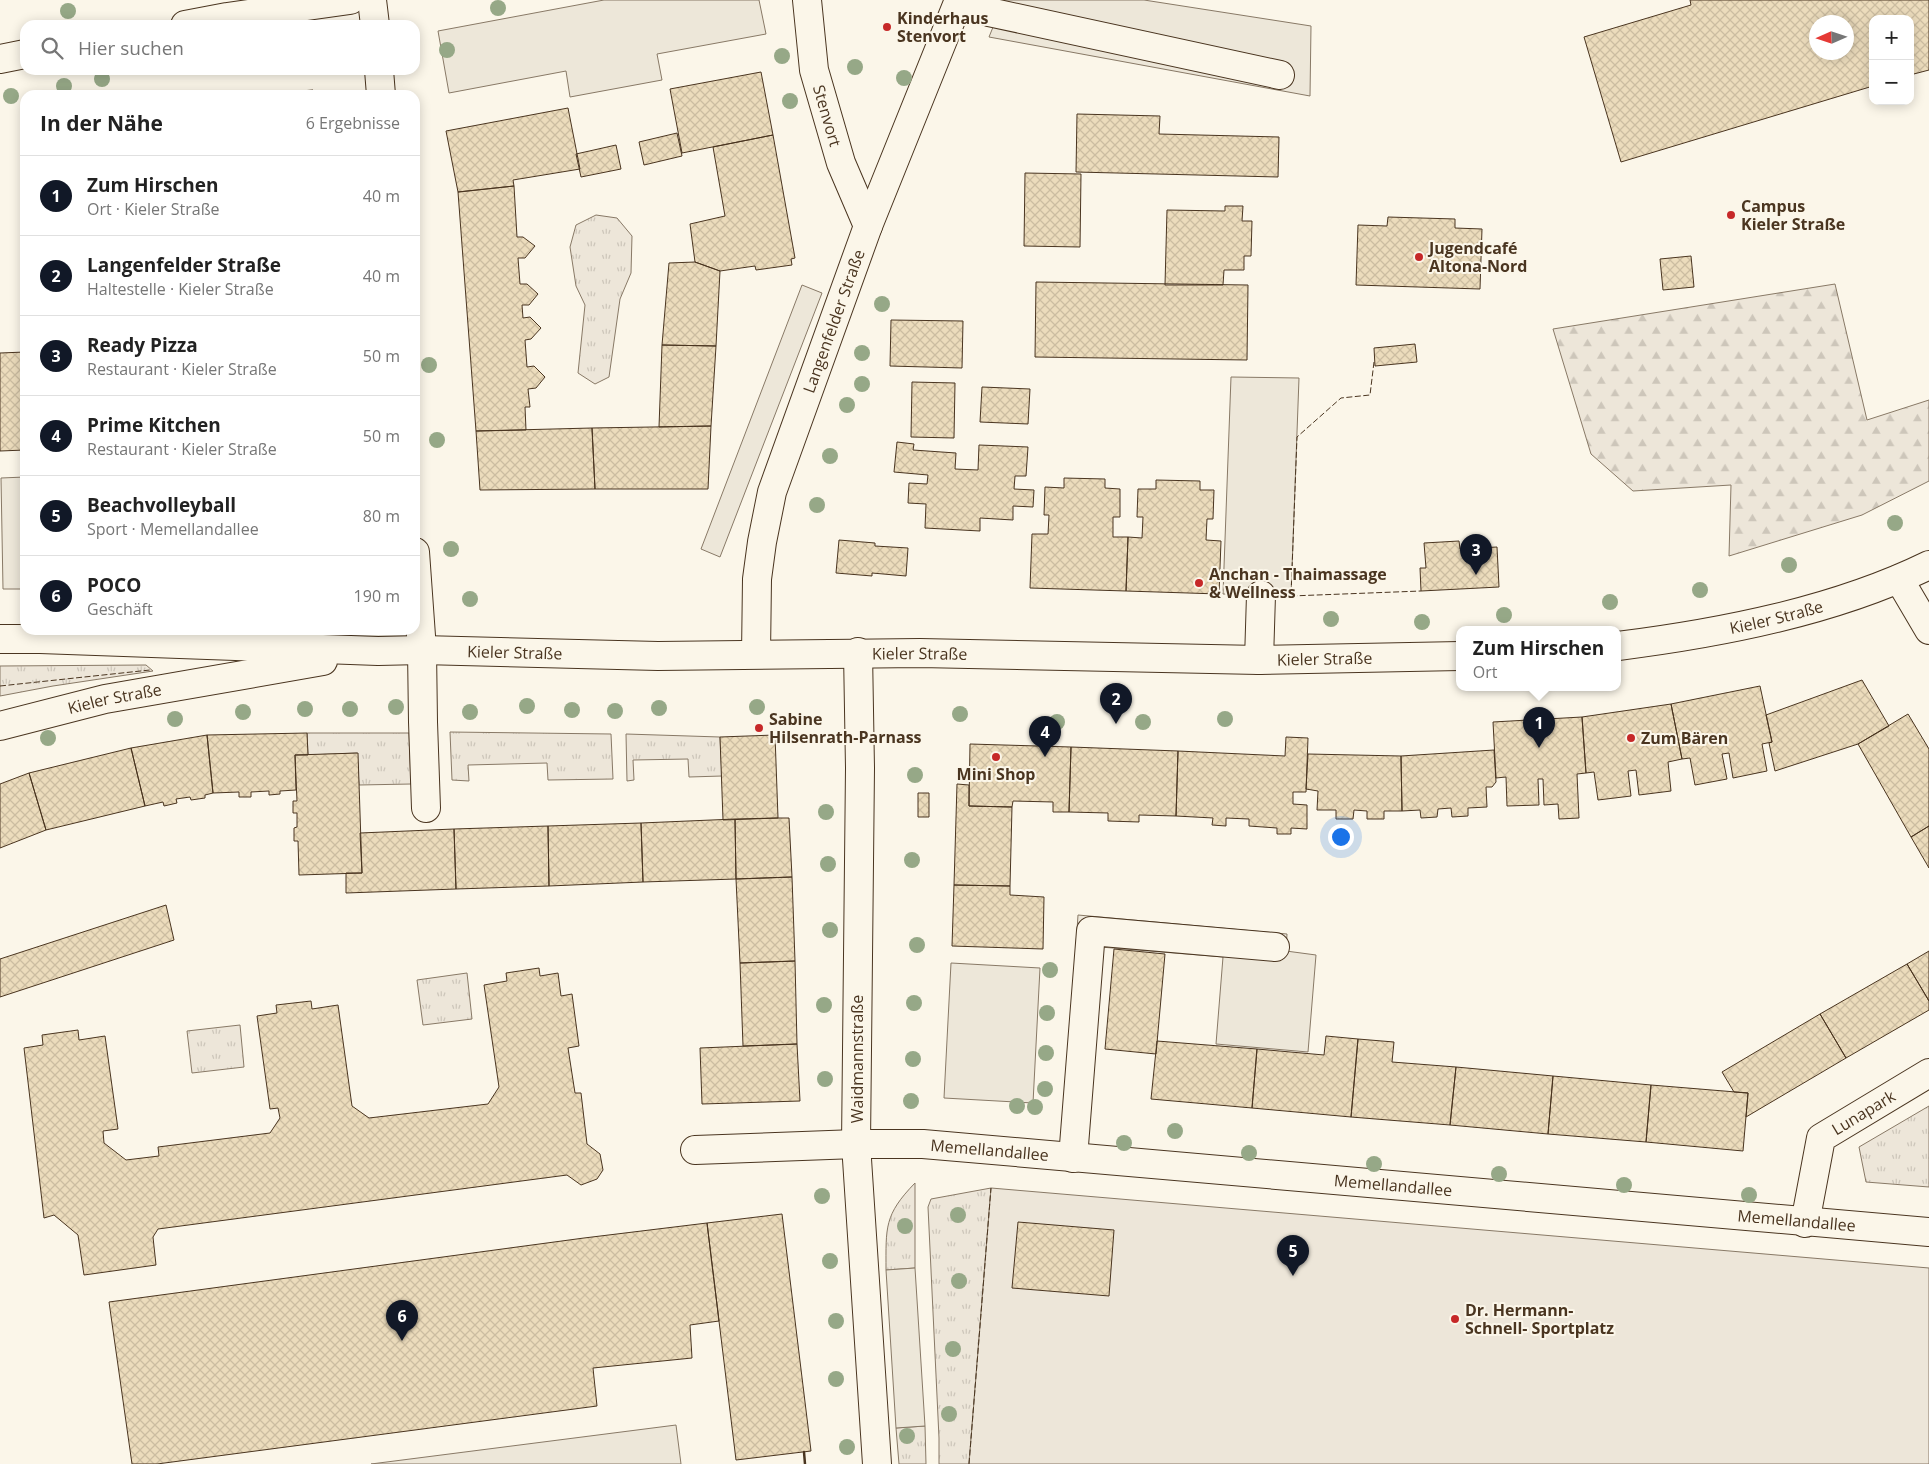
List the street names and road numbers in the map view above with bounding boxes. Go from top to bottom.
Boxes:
street label: Stenvort [808,82,847,149]
street label: Langenfelder Straße [798,246,870,396]
street label: Kieler Straße [1728,595,1826,639]
street label: Kieler Straße [467,640,563,665]
street label: Kieler Straße [872,642,968,665]
street label: Kieler Straße [1277,647,1373,671]
street label: Kieler Straße [65,678,163,719]
street label: Waidmannstraße [846,995,868,1123]
street label: Lunapark [1828,1085,1900,1140]
street label: Memellandallee [930,1134,1050,1166]
street label: Memellandallee [1333,1169,1453,1201]
street label: Memellandallee [1736,1204,1857,1237]

